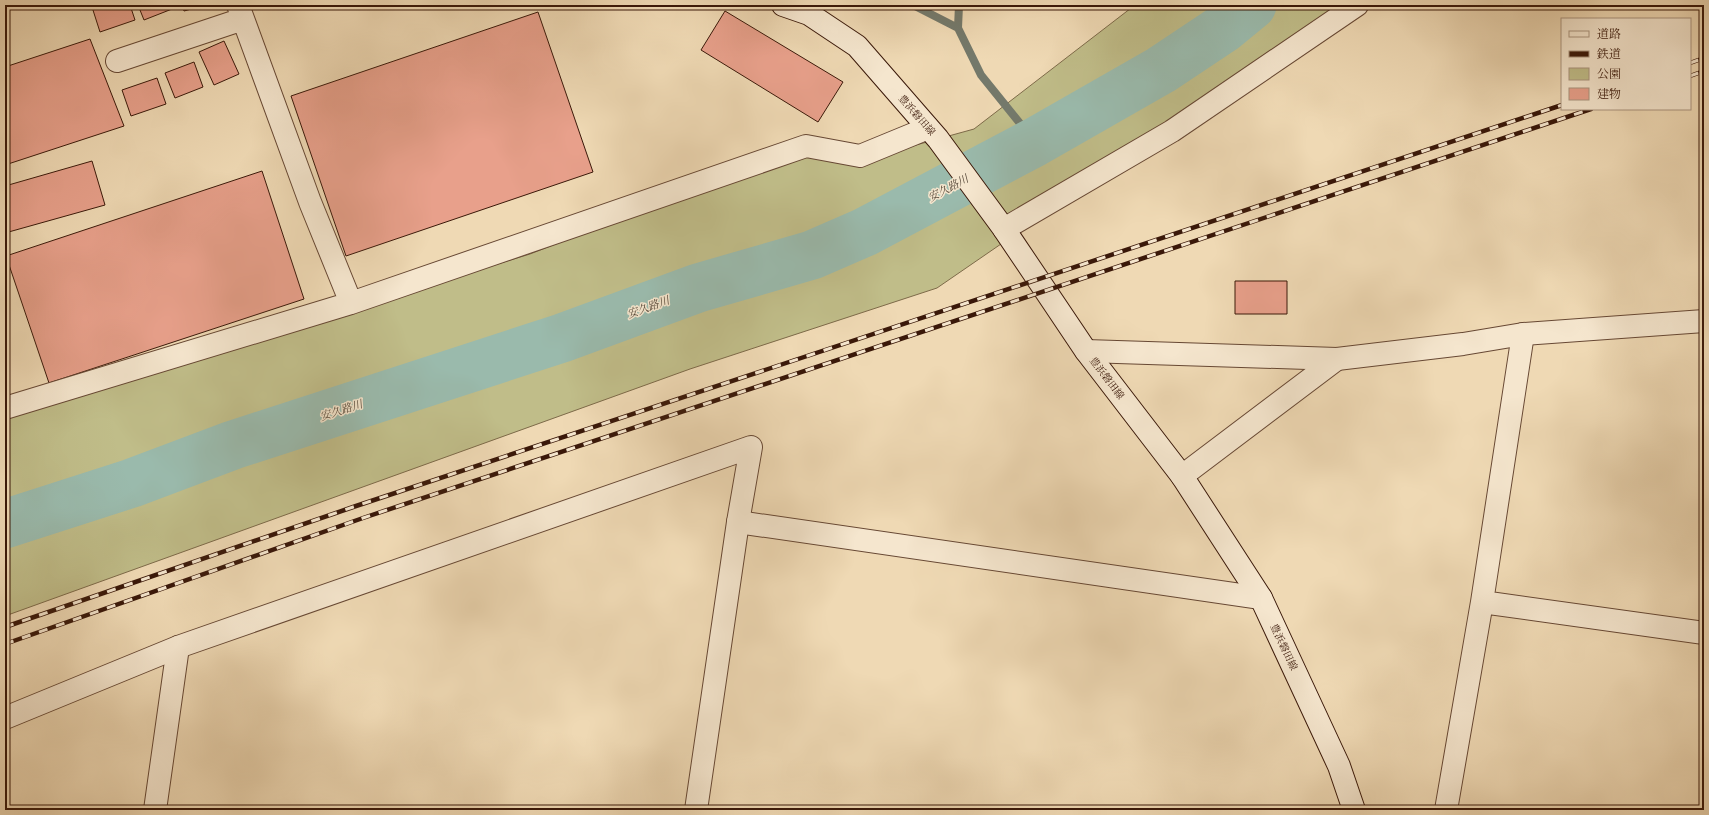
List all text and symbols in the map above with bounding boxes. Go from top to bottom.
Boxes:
legend [1561,18,1691,110]
text: 道路 [1597,26,1621,41]
text: 鉄道 [1596,46,1621,61]
text: 公園 [1597,66,1621,81]
text: 建物 [1597,86,1621,101]
street label: 豊浜磐田線 [896,92,938,138]
water label: 安久路川 [925,171,972,205]
water label: 安久路川 [625,293,672,321]
street label: 豊浜磐田線 [1087,354,1127,402]
water label: 安久路川 [318,396,365,423]
street label: 豊浜磐田線 [1268,622,1300,672]

